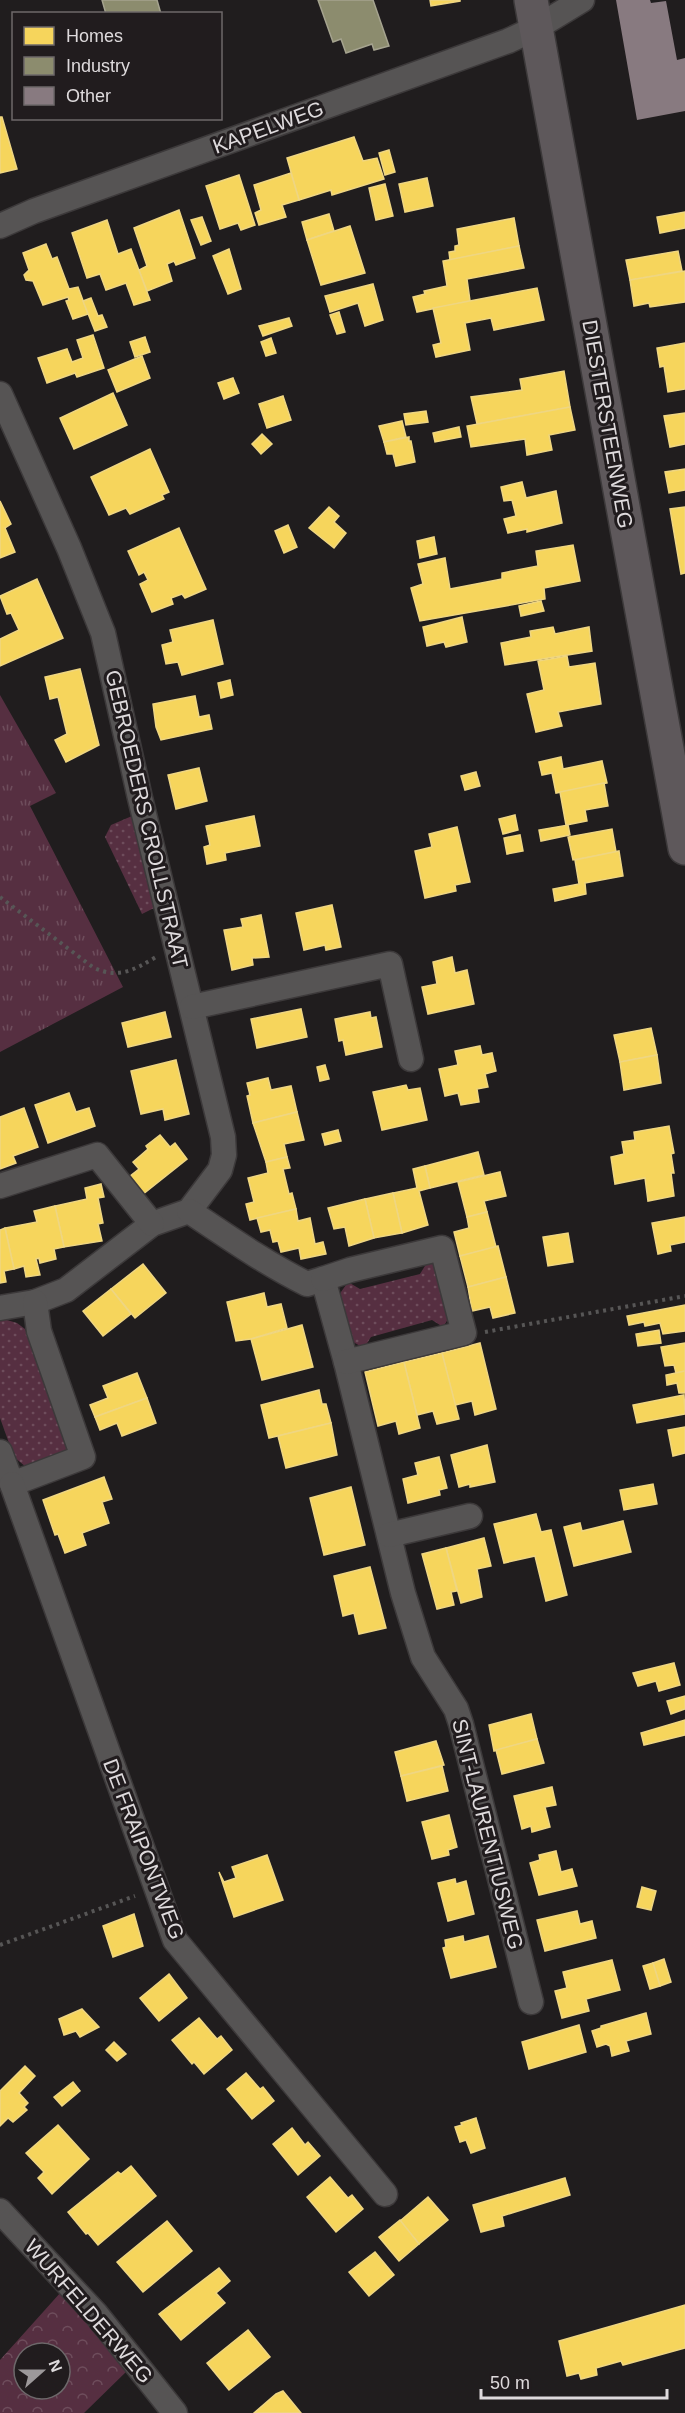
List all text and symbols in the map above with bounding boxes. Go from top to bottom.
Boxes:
legend [12,12,222,120]
text: Homes [66,26,123,46]
text: Industry [66,56,130,76]
text: Other [66,86,111,106]
street label: KAPELWEG [209,96,327,158]
street label: DIESTERSTEENWEG [578,318,638,530]
street label: GEBROEDERS CROLLSTRAAT [101,668,193,971]
street label: SINT-LAURENTIUSWEG [448,1716,528,1952]
street label: DE FRAIPONTWEG [99,1756,189,1942]
street label: WURFELDERWEG [20,2234,158,2388]
north arrow [12,2341,72,2401]
text: N [46,2357,66,2374]
scale bar [481,2362,667,2400]
text: 50 m [490,2373,530,2393]

